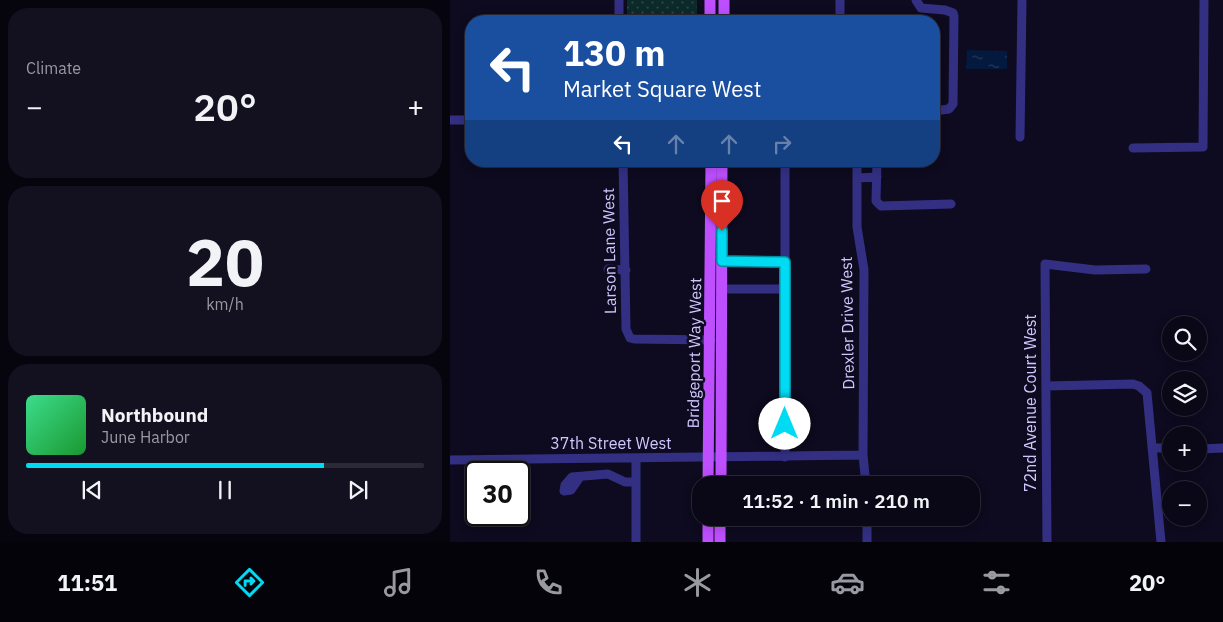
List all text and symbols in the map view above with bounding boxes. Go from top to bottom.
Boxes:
text: 130 m [563,30,666,76]
icon: left [480,35,545,100]
text: Climate [26,58,81,78]
text: Market Square West [563,74,762,103]
text: 20° [193,82,257,131]
text: − [26,88,43,125]
text: + [407,88,424,125]
icon: left [609,130,637,158]
icon: ahead [662,130,690,158]
icon: ahead [715,130,743,158]
icon: right [768,130,796,158]
pin [701,180,743,231]
icon: arrive [708,187,736,215]
street label: Larson Lane West [598,188,620,314]
text: 20 [186,219,264,304]
street label: Drexler Drive West [836,256,858,390]
street label: Bridgeport Way West [683,277,705,429]
text: km/h [206,294,244,314]
street label: 72nd Avenue Court West [1020,314,1040,492]
map controls [1162,316,1207,526]
button: search [1162,316,1207,361]
button: layers [1162,371,1207,416]
position arrow [758,397,810,449]
text: Northbound [101,403,208,427]
button: + [1162,426,1207,471]
text: June Harbor [101,427,190,447]
street label: 37th Street West [550,433,672,453]
speed limit sign: 30 [465,461,530,526]
icon: previous [78,476,106,504]
icon: pause [211,476,239,504]
icon: next [344,476,372,504]
button: − [1162,481,1207,526]
text: 11:52 · 1 min · 210 m [742,489,930,513]
icon: directions [232,565,267,600]
icon: music [381,565,416,600]
icon: phone [531,565,566,600]
icon: climate [680,565,715,600]
icon: car [830,565,865,600]
icon: filters [979,565,1014,600]
text: 11:51 [57,568,117,597]
text: 20° [1129,568,1166,597]

